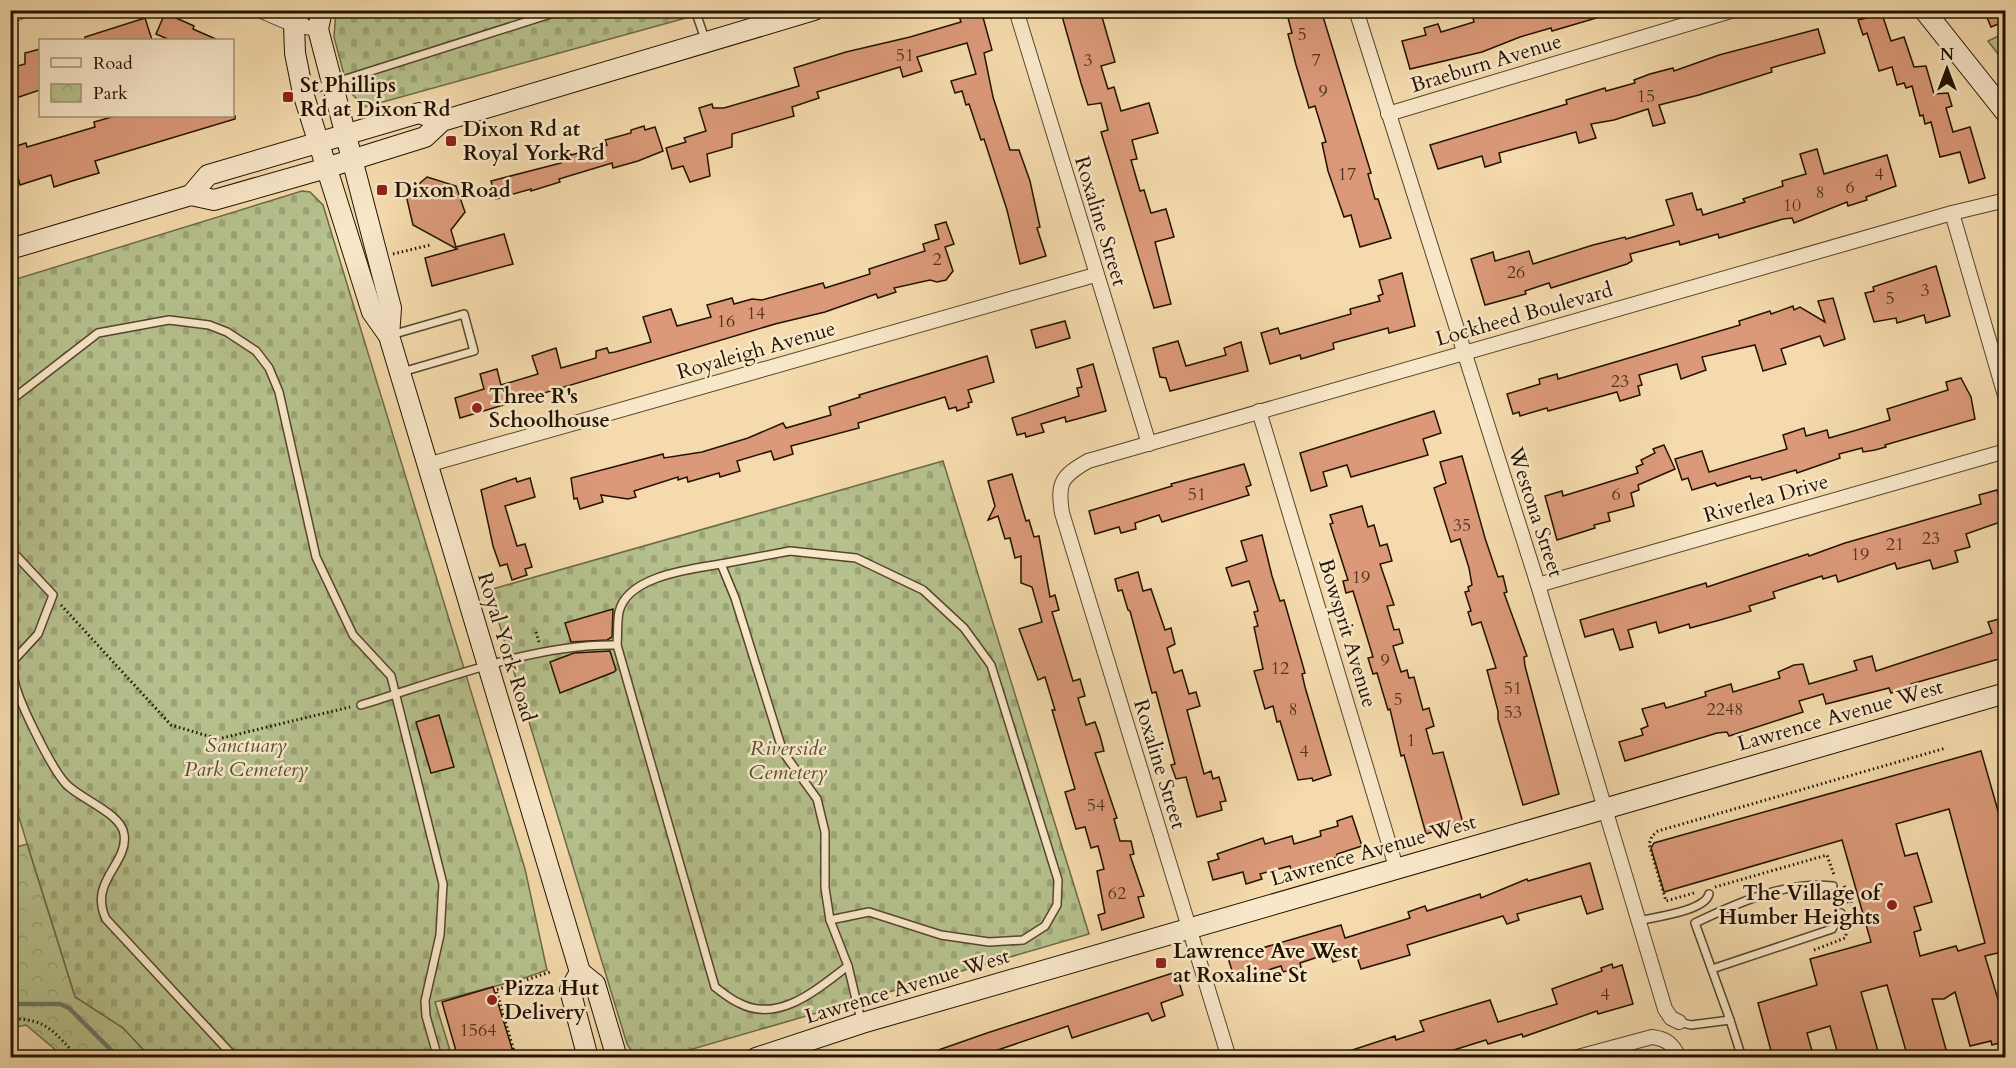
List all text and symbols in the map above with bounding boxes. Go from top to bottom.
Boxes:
house number: 5 [1297,22,1307,47]
street label: Braeburn Avenue [1407,27,1565,100]
legend [39,39,234,117]
north arrow [1917,39,1977,99]
house number: 51 [896,43,914,68]
text: N [1940,44,1954,66]
house number: 3 [1083,48,1093,73]
house number: 7 [1311,48,1321,73]
text: Road [93,51,133,76]
place label: St Phillips Rd at Dixon Rd [300,71,450,124]
house number: 9 [1318,79,1328,104]
text: Park [93,81,128,106]
house number: 15 [1637,84,1655,109]
marker: St Phillips Rd at Dixon Rd [281,90,295,104]
place label: Dixon Rd at Royal York Rd [463,115,605,168]
marker: Dixon Rd at Royal York Rd [444,134,458,148]
street label: Roxaline Street [1067,153,1134,290]
house number: 17 [1338,162,1356,187]
house number: 4 [1874,162,1884,187]
house number: 6 [1845,175,1855,200]
place label: Dixon Road [394,176,511,205]
house number: 8 [1815,180,1825,205]
marker: Dixon Road [375,183,389,197]
house number: 10 [1783,193,1801,218]
house number: 2 [932,247,942,272]
house number: 26 [1507,260,1525,285]
street label: Lockheed Boulevard [1432,275,1616,354]
house number: 3 [1920,278,1930,303]
house number: 5 [1885,286,1895,311]
house number: 14 [747,301,765,326]
house number: 16 [717,309,735,334]
street label: Royaleigh Avenue [673,314,839,387]
house number: 23 [1611,369,1629,394]
place label: Three R's Schoolhouse [489,382,610,435]
marker: Three R's Schoolhouse [470,401,484,415]
street label: Westona Street [1501,443,1570,581]
street label: Riverlea Drive [1700,467,1832,530]
house number: 51 [1188,482,1206,507]
house number: 6 [1611,482,1621,507]
house number: 35 [1453,513,1471,538]
house number: 23 [1922,526,1940,551]
house number: 21 [1886,532,1904,557]
house number: 19 [1851,542,1869,567]
street label: Bowsprit Avenue [1311,555,1384,711]
house number: 19 [1352,565,1370,590]
street label: Royal York Road [470,569,543,725]
house number: 9 [1380,648,1390,673]
house number: 12 [1271,656,1289,681]
street label: Lawrence Avenue West [1734,672,1947,759]
house number: 51 [1504,676,1522,701]
house number: 5 [1393,687,1403,712]
street label: Roxaline Street [1126,696,1193,833]
house number: 8 [1288,697,1298,722]
house number: 2248 [1707,697,1743,722]
house number: 53 [1504,700,1522,725]
house number: 1 [1406,728,1416,753]
park label: Sanctuary Park Cemetery [184,731,308,784]
park label: Riverside Cemetery [749,734,827,787]
house number: 4 [1299,739,1309,764]
house number: 54 [1087,793,1105,818]
street label: Lawrence Avenue West [1267,807,1480,894]
place label: The Village of Humber Heights [1718,879,1884,932]
house number: 62 [1108,881,1126,906]
marker: The Village of Humber Heights [1885,898,1899,912]
place label: Lawrence Ave West at Roxaline St [1173,937,1358,990]
street label: Lawrence Avenue West [801,941,1013,1031]
marker: Lawrence Ave West at Roxaline St [1154,956,1168,970]
place label: Pizza Hut Delivery [504,974,599,1027]
house number: 4 [1600,982,1610,1007]
marker: Pizza Hut Delivery [485,993,499,1007]
house number: 1564 [460,1018,496,1043]

